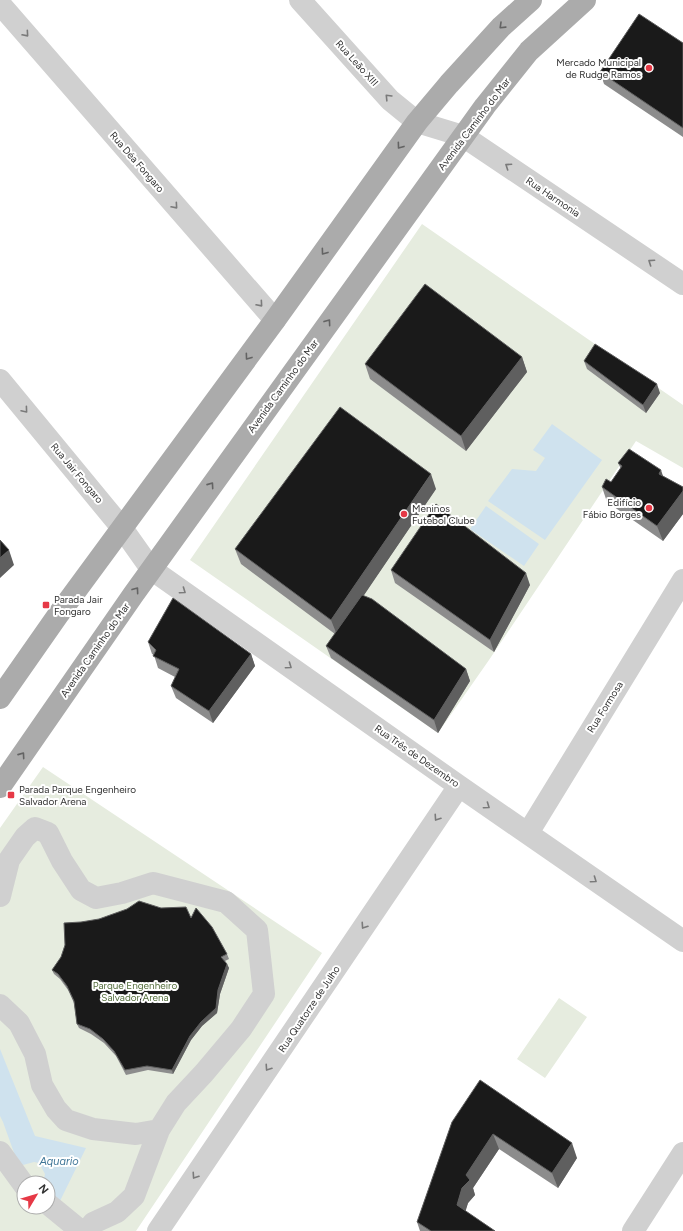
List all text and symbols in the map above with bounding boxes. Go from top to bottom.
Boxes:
one-way arrow [499,21,507,29]
one-way arrow [21,29,28,36]
street label: Rua Leão XIII [333,37,381,89]
place label: Mercado Municipal de Rudge Ramos [556,56,641,81]
marker: Mercado Municipal de Rudge Ramos [644,63,654,73]
street label: Avenida Caminho do Mar [435,75,513,173]
one-way arrow [385,94,393,102]
street label: Rua Déa Fongaro [107,129,167,195]
one-way arrow [398,142,405,149]
one-way arrow [505,163,512,171]
street label: Rua Harmonia [523,174,583,220]
one-way arrow [171,201,178,208]
one-way arrow [321,248,329,255]
one-way arrow [648,260,655,267]
one-way arrow [256,299,263,306]
one-way arrow [324,320,331,327]
street label: Avenida Caminho do Mar [245,336,322,435]
one-way arrow [245,353,253,360]
one-way arrow [20,405,27,412]
street label: Rua Jair Fongaro [48,440,106,506]
one-way arrow [206,482,213,489]
place label: Edifício Fábio Borges [583,496,641,521]
place label: Meninos Futebol Clube [412,502,475,527]
marker: Edifício Fábio Borges [644,503,654,513]
marker: Meninos Futebol Clube [399,509,409,519]
one-way arrow [179,586,186,593]
one-way arrow [131,588,138,595]
place label: Parada Jair Fongaro [54,593,103,618]
marker: Parada Jair Fongaro [41,600,51,610]
street label: Avenida Caminho do Mar [58,600,133,700]
one-way arrow [285,661,292,668]
street label: Rua Formosa [584,679,626,735]
street label: Rua Três de Dezembro [372,722,462,790]
one-way arrow [17,752,25,759]
place label: Parada Parque Engenheiro Salvador Arena [19,783,136,808]
marker: Parada Parque Engenheiro Salvador Arena [6,790,16,800]
one-way arrow [483,801,490,808]
one-way arrow [435,814,442,821]
one-way arrow [590,875,597,883]
one-way arrow [361,922,369,929]
street label: Rua Quatorze de Julho [275,963,343,1055]
park label: Parque Engenheiro Salvador Arena [93,979,177,1004]
one-way arrow [266,1064,273,1071]
water label: Aquario [38,1155,79,1168]
one-way arrow [192,1172,200,1179]
north arrow [16,1175,56,1215]
text: N [36,1182,51,1197]

